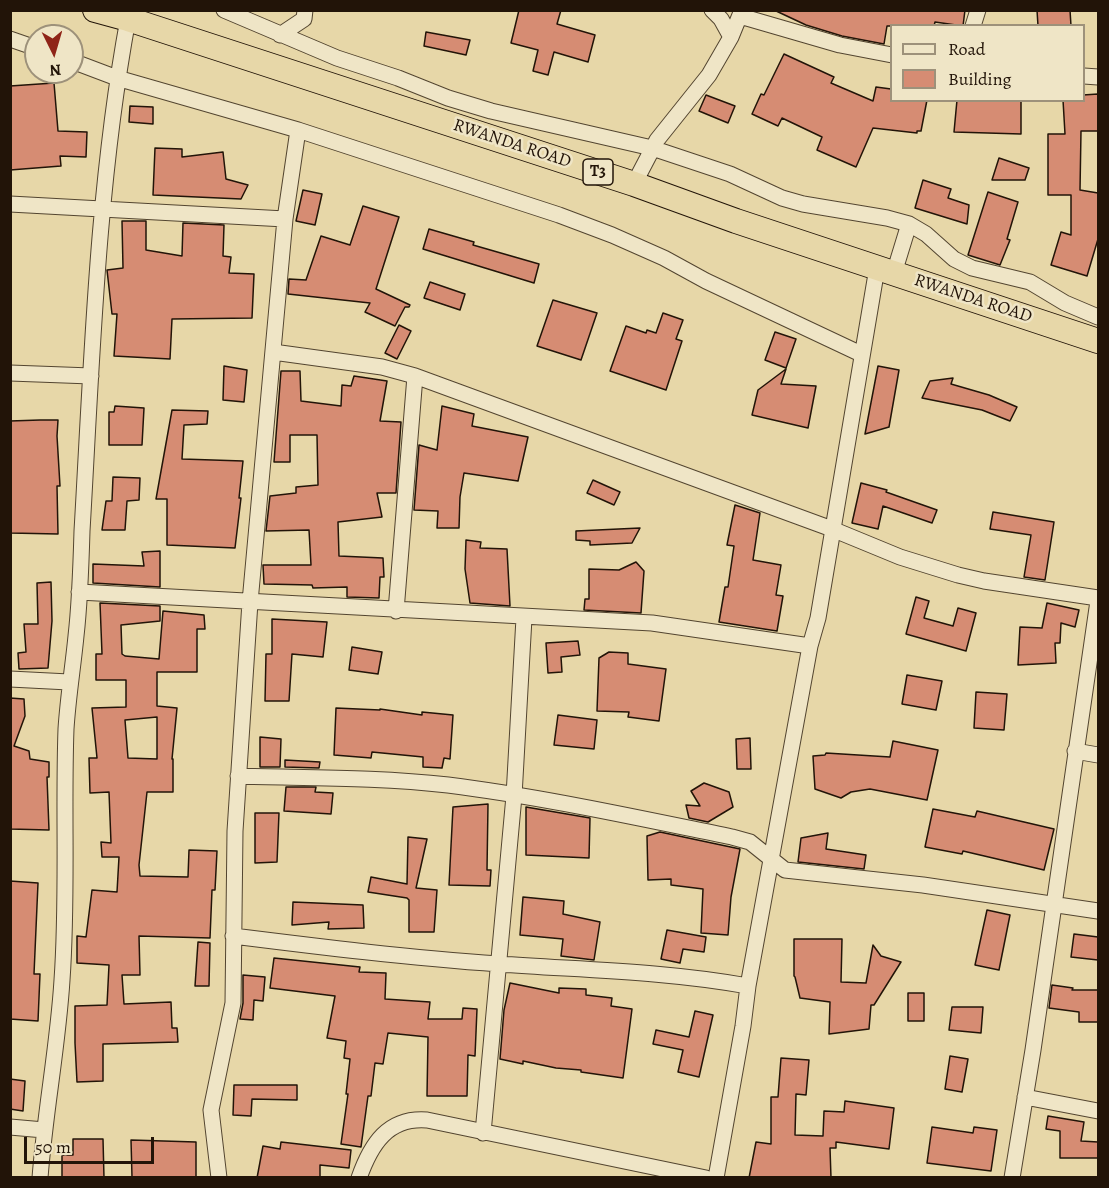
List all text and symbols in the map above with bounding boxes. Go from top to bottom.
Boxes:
north arrow [24,24,84,84]
legend [890,24,1085,102]
text: Road [948,37,985,61]
text: N [49,58,62,81]
text: Building [948,67,1012,91]
street label: RWANDA ROAD [450,115,574,173]
road number: T3 [583,159,613,185]
street label: RWANDA ROAD [911,270,1035,328]
scale bar [27,1125,158,1163]
text: 50 m [35,1135,71,1159]

